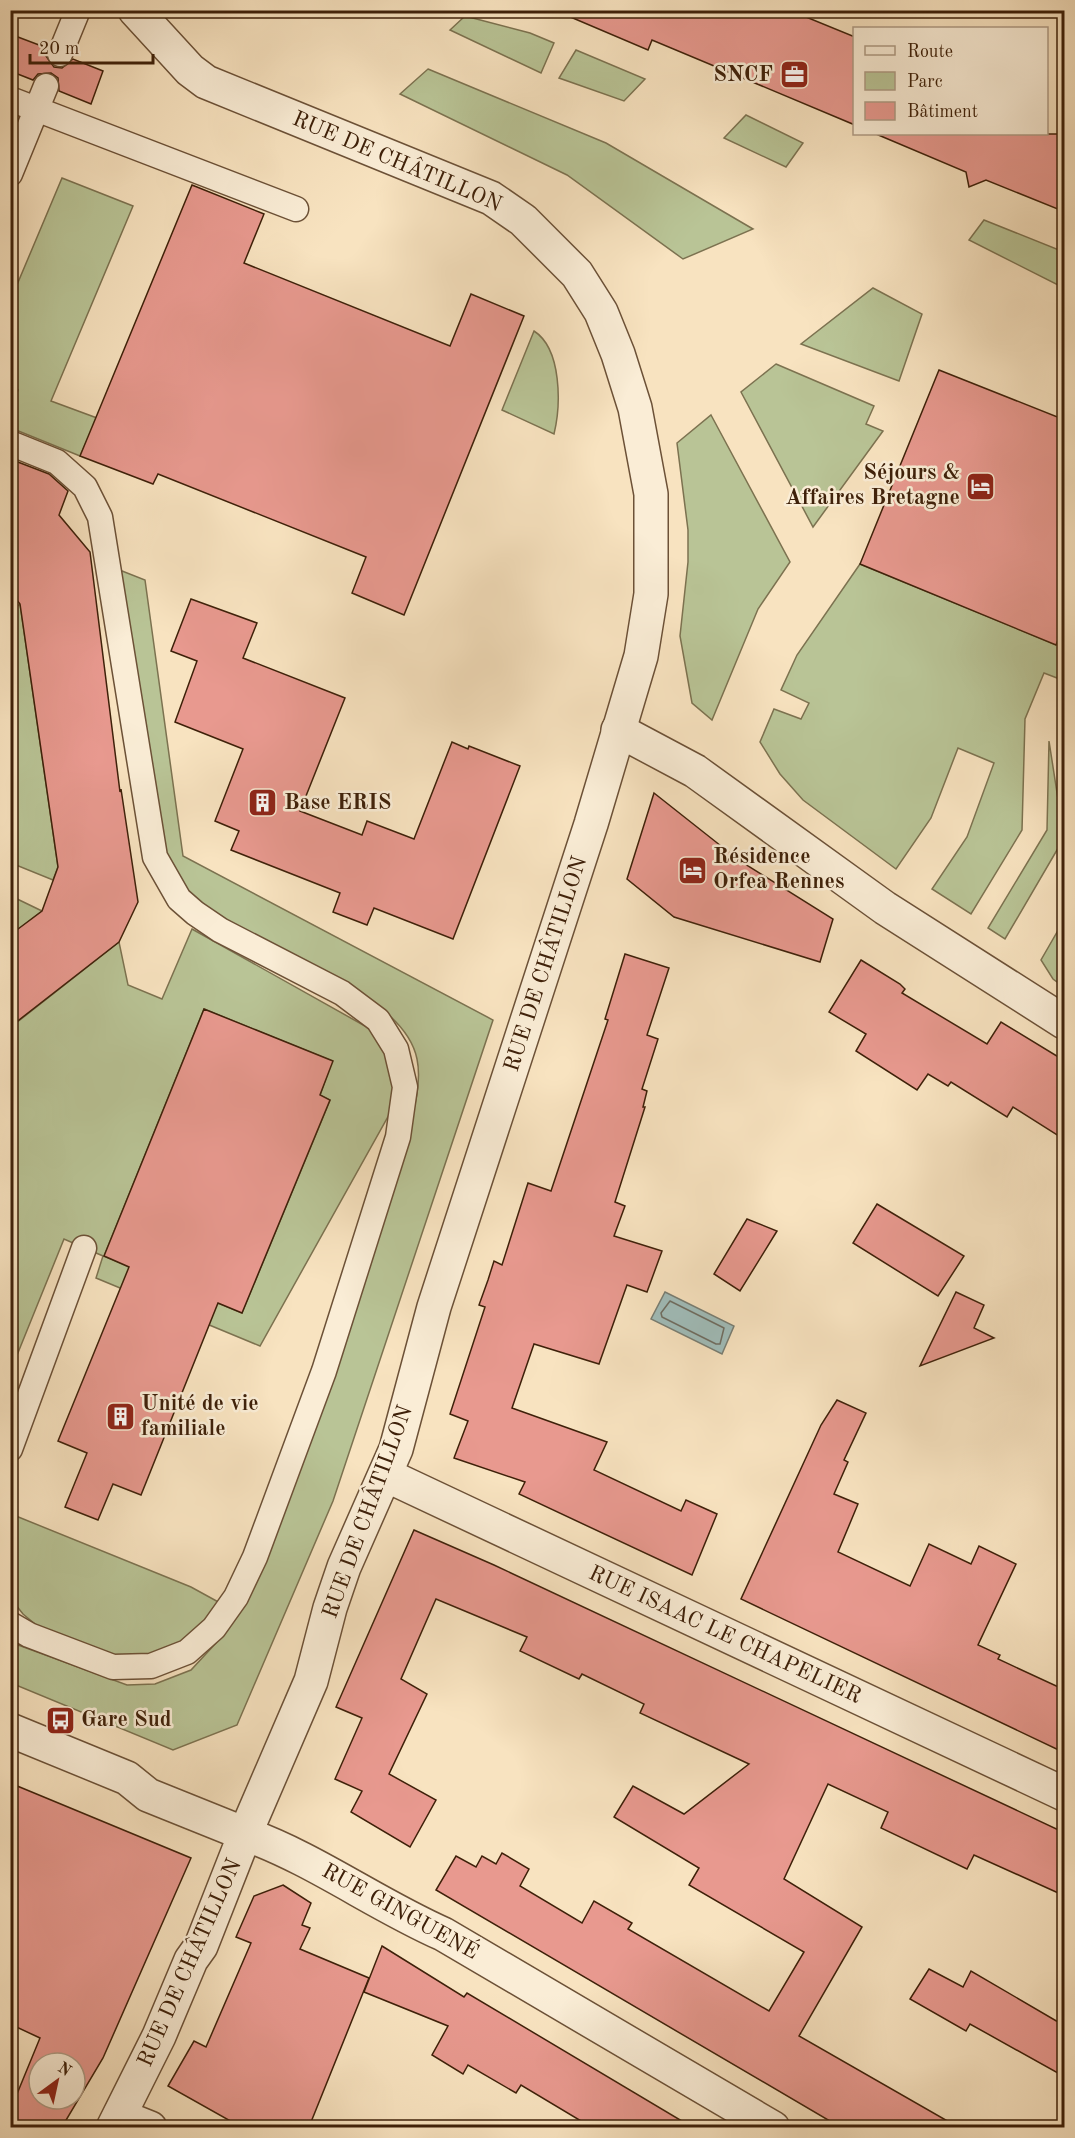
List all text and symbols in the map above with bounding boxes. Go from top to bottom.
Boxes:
scale bar [30,27,153,65]
legend [853,27,1048,135]
text: 20 m [39,40,79,58]
text: Route [907,43,953,61]
office icon: SNCF [778,59,810,91]
place label: SNCF [713,64,773,86]
text: Parc [907,73,943,91]
text: Bâtiment [907,103,978,121]
street label: RUE DE CHÂTILLON [289,105,506,216]
place label: Séjours & Affaires Bretagne [785,462,960,509]
hotel icon: Séjours & Affaires Bretagne [965,470,997,502]
building icon: Base ERIS [247,787,279,819]
place label: Base ERIS [284,792,391,814]
place label: Résidence Orfea Rennes [713,846,844,893]
street label: RUE DE CHÂTILLON [498,853,591,1074]
hotel icon: Résidence Orfea Rennes [676,854,708,886]
place label: Unité de vie familiale [141,1393,259,1440]
building icon: Unité de vie familiale [104,1401,136,1433]
street label: RUE DE CHÂTILLON [316,1401,417,1622]
street label: RUE ISAAC LE CHAPELIER [585,1562,865,1708]
bus stop icon: Gare Sud [44,1704,76,1736]
place label: Gare Sud [81,1709,172,1731]
street label: RUE DE CHÂTILLON [131,1854,246,2070]
street label: RUE GINGUENÉ [318,1857,483,1964]
north arrow [27,2051,87,2111]
text: N [55,2060,74,2081]

